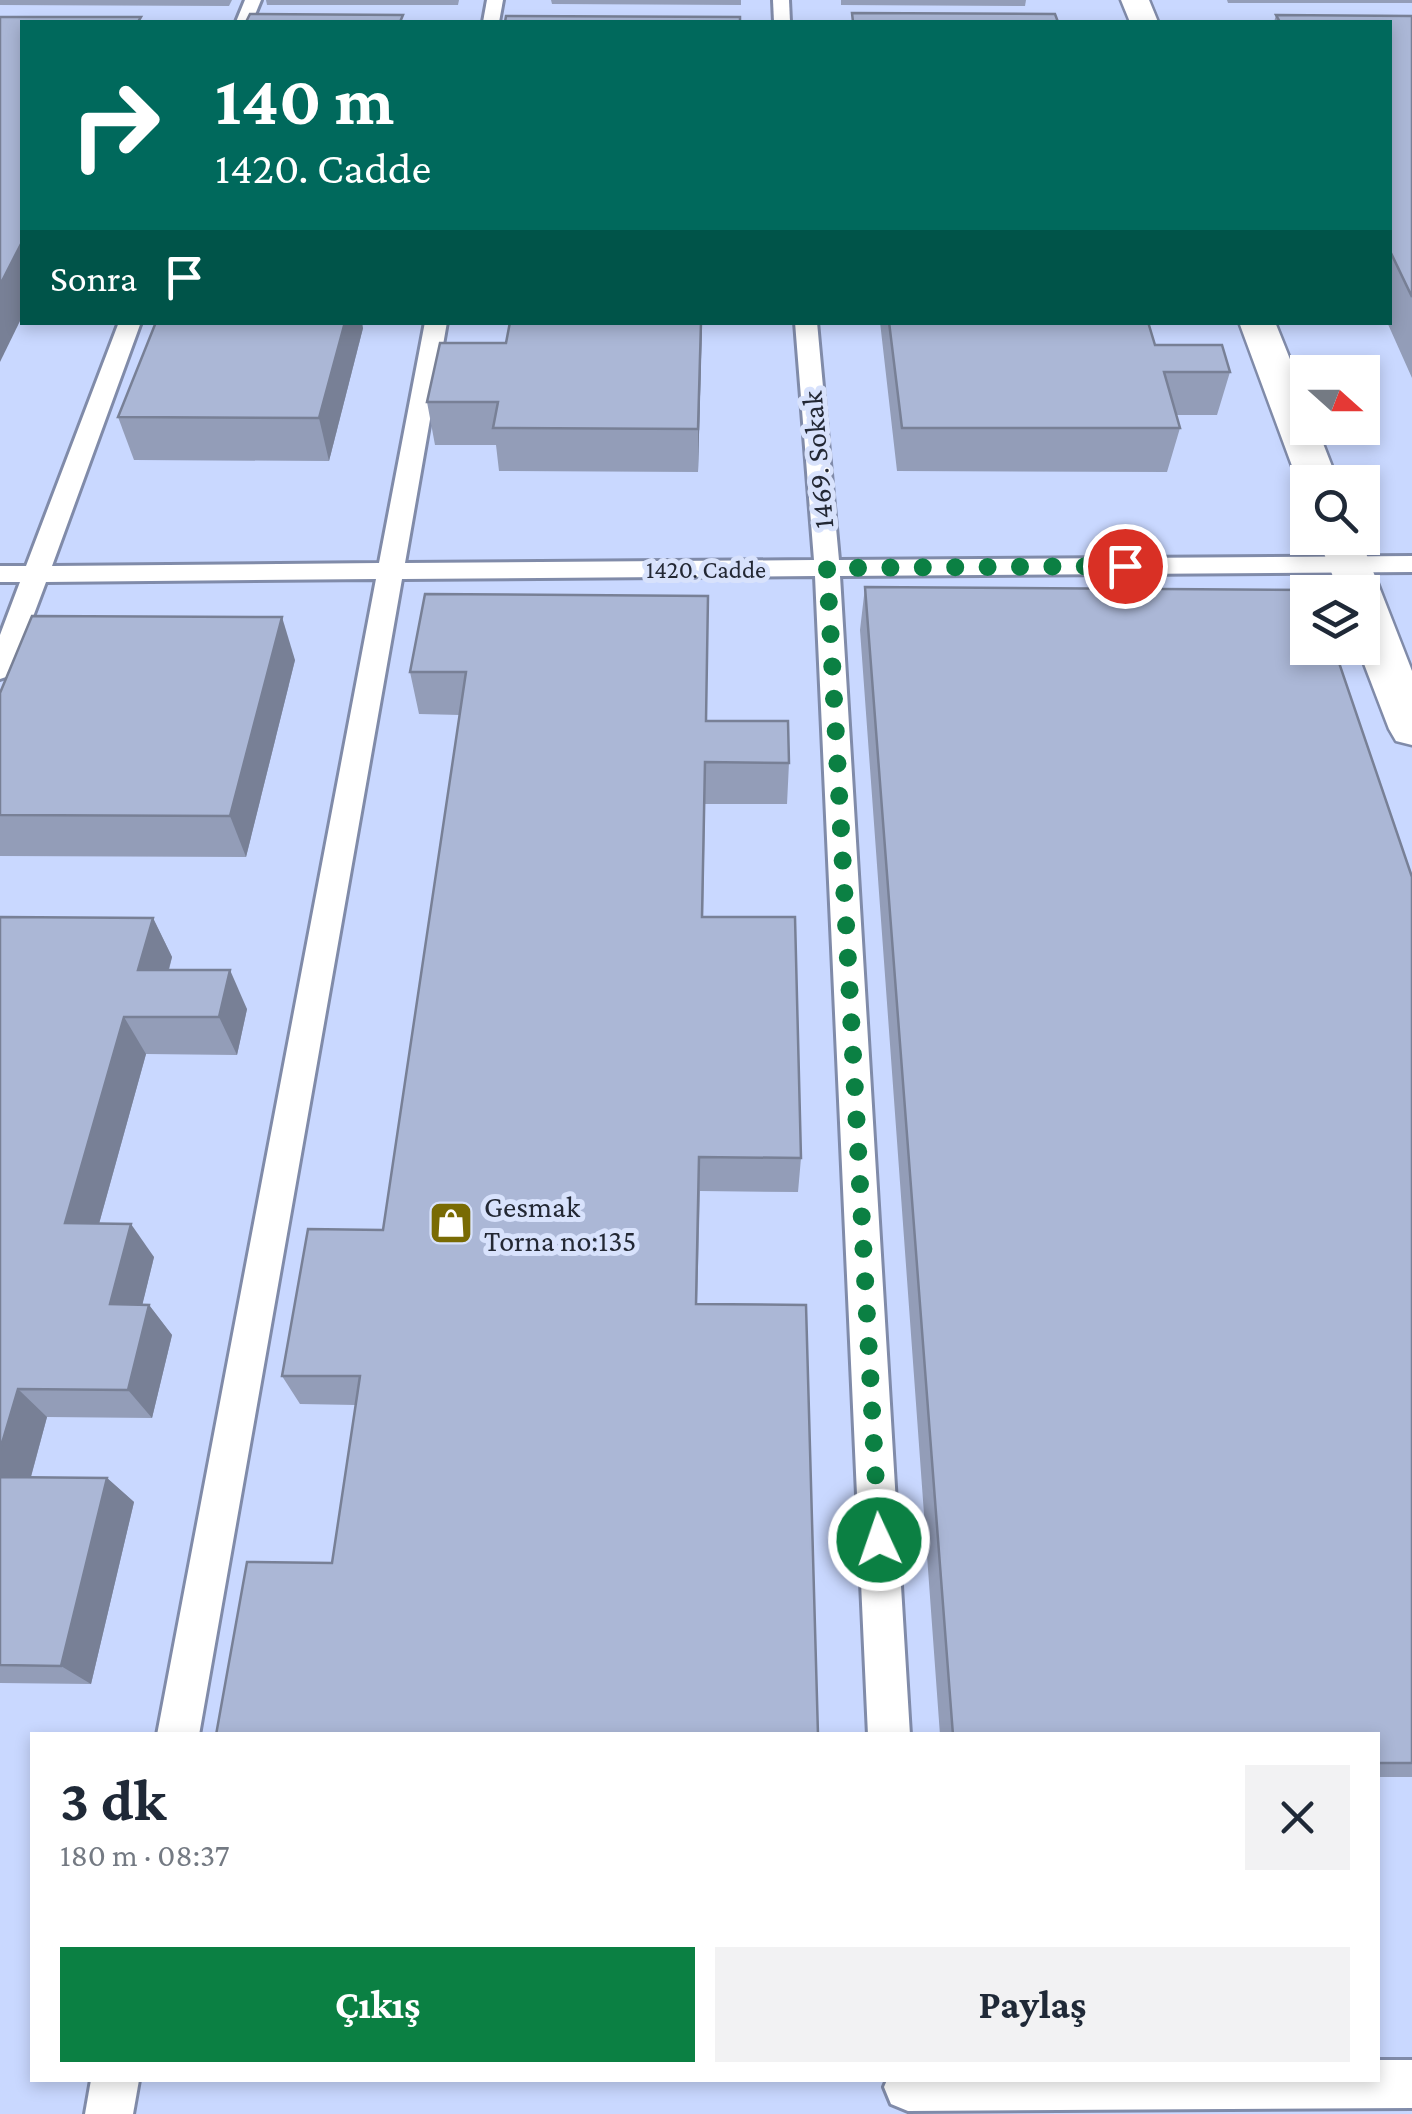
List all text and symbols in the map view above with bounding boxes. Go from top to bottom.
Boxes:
icon: right [50,60,180,190]
text: 140 m [215,61,394,139]
text: 1420. Cadde [215,143,431,193]
icon: arrive [157,250,212,305]
text: Sonra [50,257,137,299]
north arrow [1290,355,1380,445]
map controls [1290,355,1380,665]
street label: 1469. Sokak [794,389,839,530]
button: search [1290,465,1380,555]
pin [1083,524,1168,609]
icon: arrive [1098,539,1153,594]
street label: 1420. Cadde [646,556,766,583]
button: layers [1290,575,1380,665]
place label: Gesmak Torna no:135 [484,1190,637,1257]
shop icon: Gesmak Torna no:135 [428,1200,474,1246]
position arrow [827,1488,931,1592]
button: close [1245,1765,1350,1870]
text: 3 dk [60,1766,166,1833]
text: 180 m · 08:37 [60,1837,230,1873]
button: Çıkış [60,1947,695,2062]
button: Paylaş [715,1947,1350,2062]

